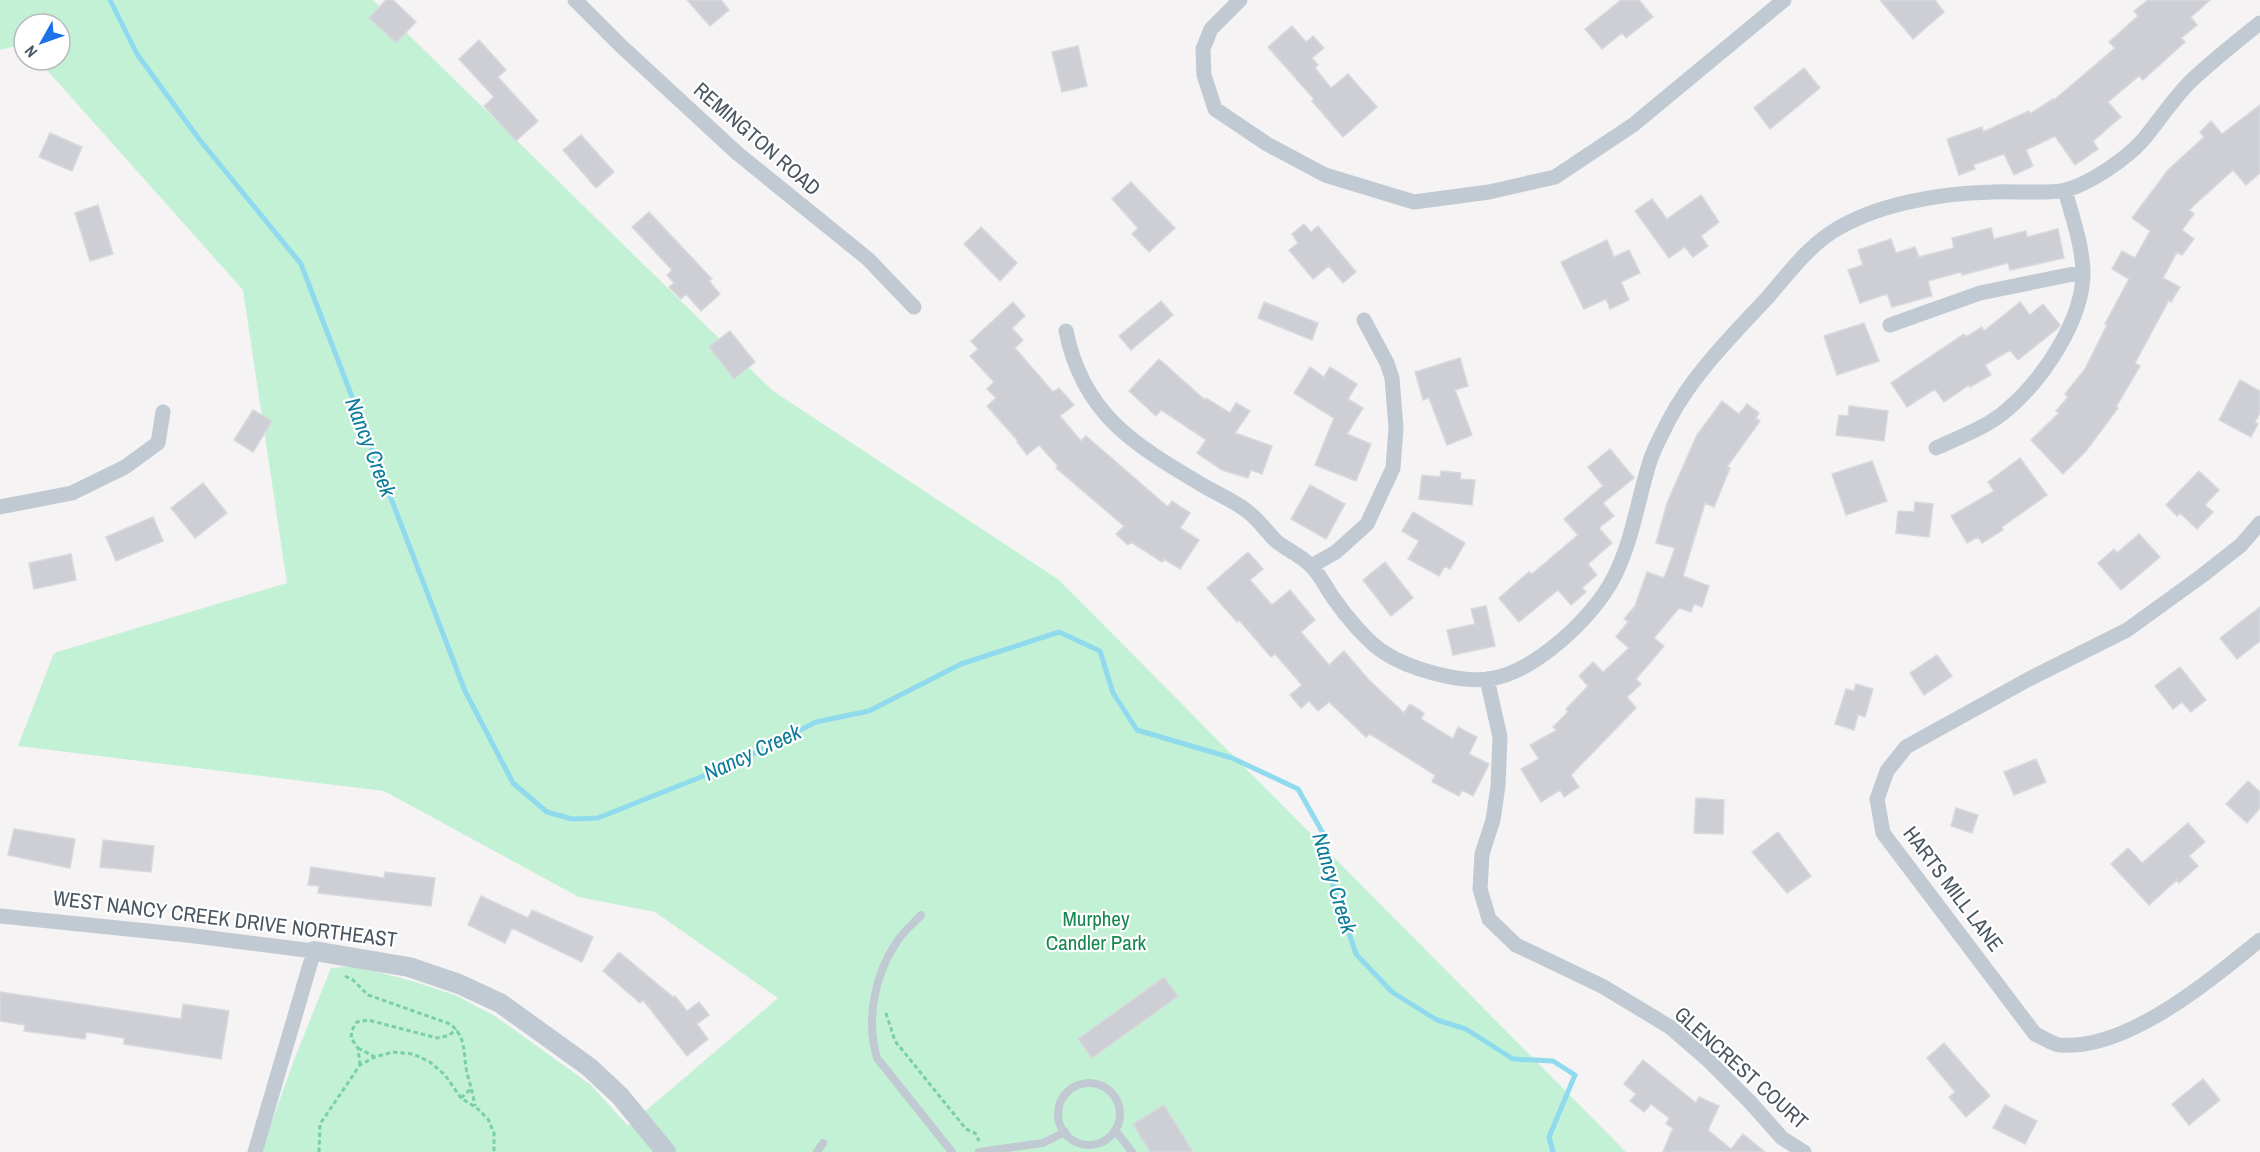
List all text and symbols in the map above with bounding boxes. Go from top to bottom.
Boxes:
north arrow [12,12,72,72]
text: N [19,41,42,62]
street label: REMINGTON ROAD [688,75,827,202]
water label: Nancy Creek [338,393,404,502]
water label: Nancy Creek [698,716,806,788]
street label: HARTS MILL LANE [1897,820,2010,957]
water label: Nancy Creek [1305,829,1365,938]
street label: WEST NANCY CREEK DRIVE NORTHEAST [51,883,399,954]
park label: Murphey Candler Park [1046,904,1147,957]
street label: GLENCREST COURT [1668,1000,1815,1136]

